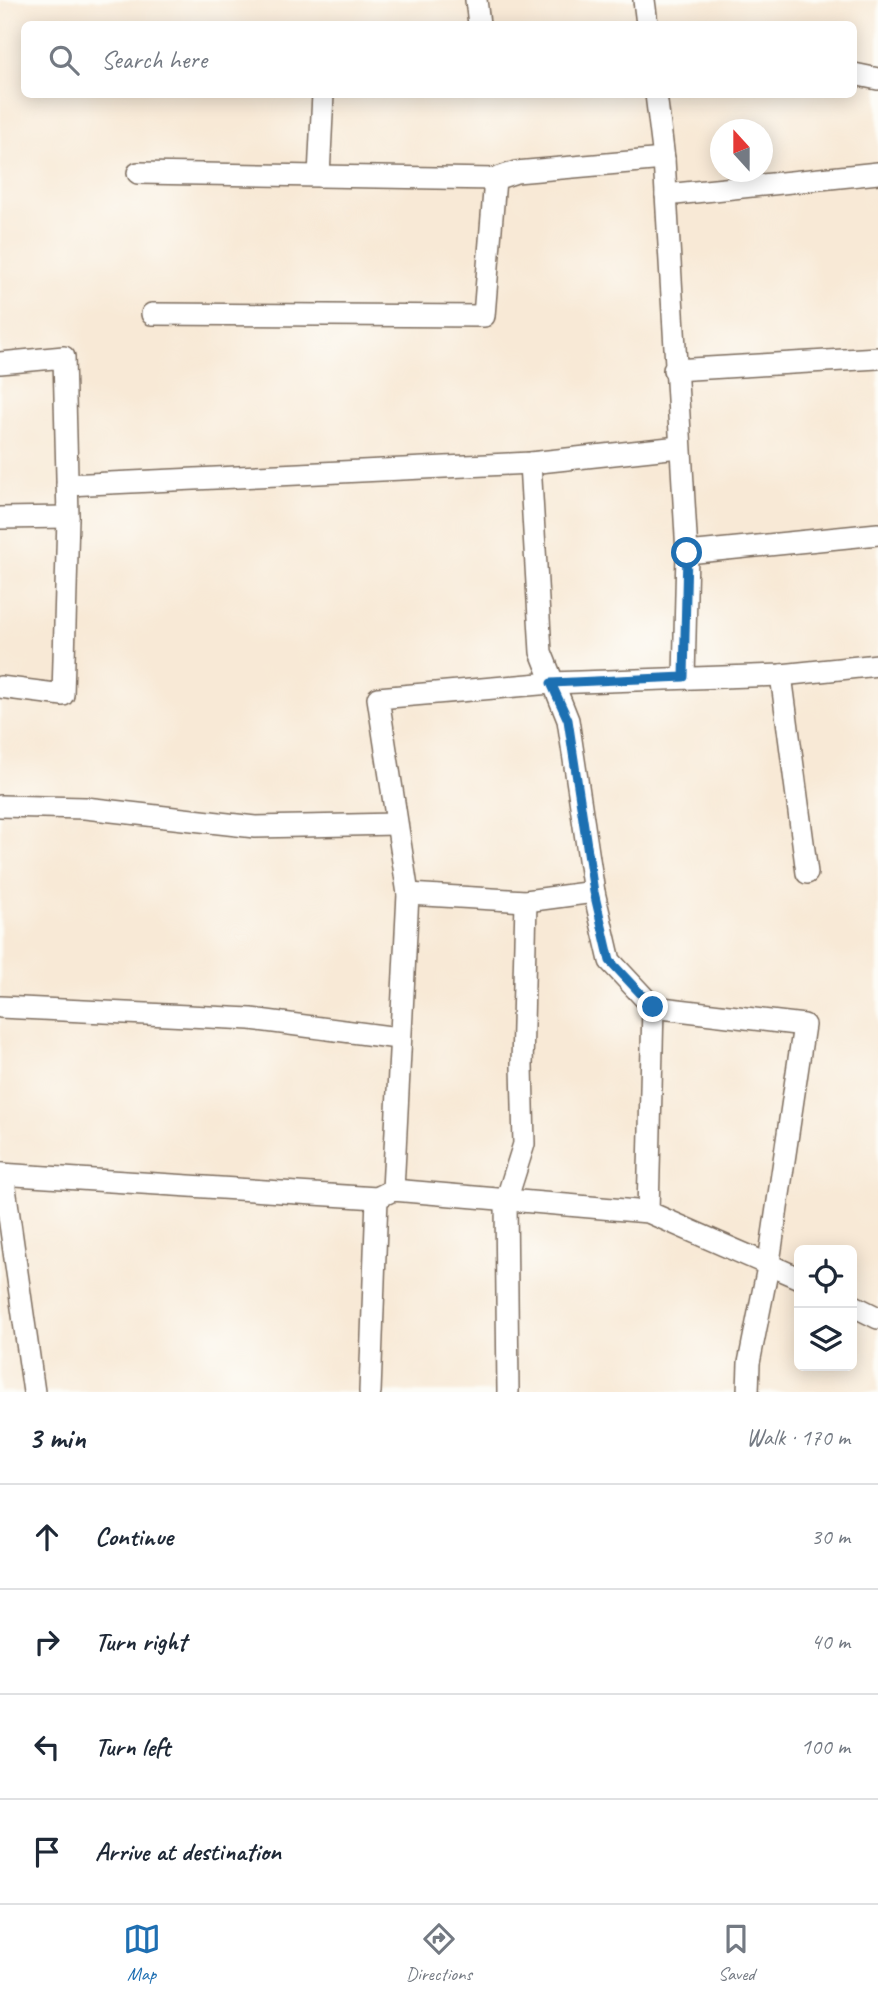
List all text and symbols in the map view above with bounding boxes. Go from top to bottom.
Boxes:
search box [21,21,857,98]
icon: search [45,41,83,79]
text: Search here [101,43,207,76]
north arrow [710,119,773,182]
route start [671,537,702,568]
route end [637,991,668,1022]
map controls [794,1245,857,1371]
button: locate [794,1245,857,1308]
button: layers [794,1308,857,1371]
text: 3 min [28,1419,85,1457]
text: Walk · 170 m [746,1423,850,1452]
icon: ahead [28,1518,66,1556]
text: Continue [95,1520,173,1553]
text: 30 m [811,1522,850,1551]
icon: right [28,1623,66,1661]
text: Turn right [95,1625,186,1658]
text: 40 m [811,1627,850,1656]
icon: left [28,1728,66,1766]
text: Turn left [95,1730,170,1763]
text: 100 m [801,1732,850,1761]
icon: arrive [28,1833,66,1871]
text: Arrive at destination [95,1835,281,1868]
tab: Map [123,1920,161,1986]
tab: Directions [406,1920,472,1986]
tab: Saved [717,1920,755,1986]

